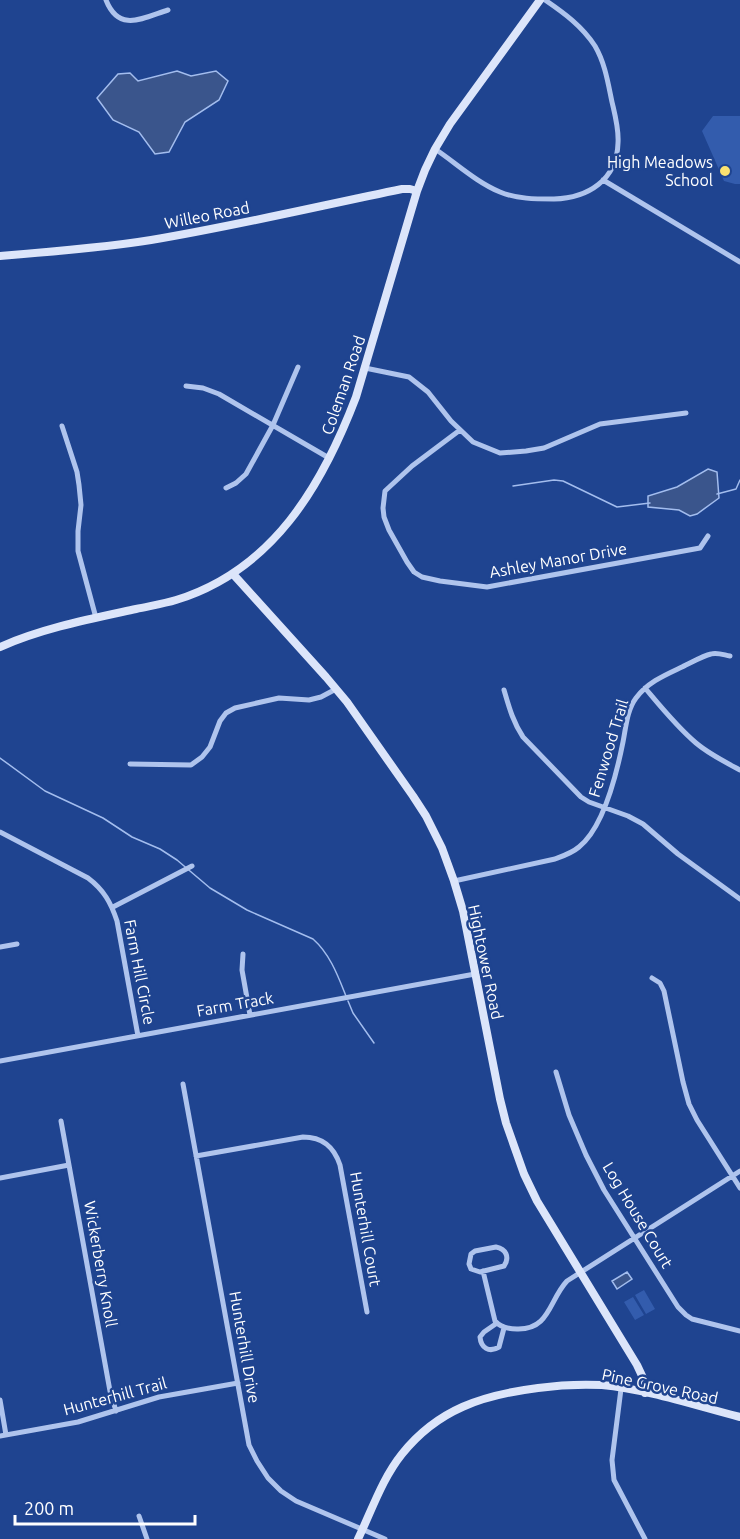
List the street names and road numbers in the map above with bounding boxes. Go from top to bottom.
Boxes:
street label: Willeo Road [163,198,251,232]
street label: Coleman Road [318,333,368,437]
street label: Ashley Manor Drive [488,539,628,581]
street label: Fenwood Trail [585,697,631,799]
street label: Hightower Road [465,903,507,1021]
street label: Farm Hill Circle [121,918,159,1026]
street label: Farm Track [195,988,275,1020]
street label: Log House Court [599,1159,677,1272]
street label: Hunterhill Court [347,1170,385,1289]
street label: Wickerberry Knoll [81,1199,121,1329]
street label: Hunterhill Drive [226,1290,264,1404]
street label: Pine Grove Road [600,1365,720,1407]
street label: Hunterhill Trail [61,1374,169,1418]

